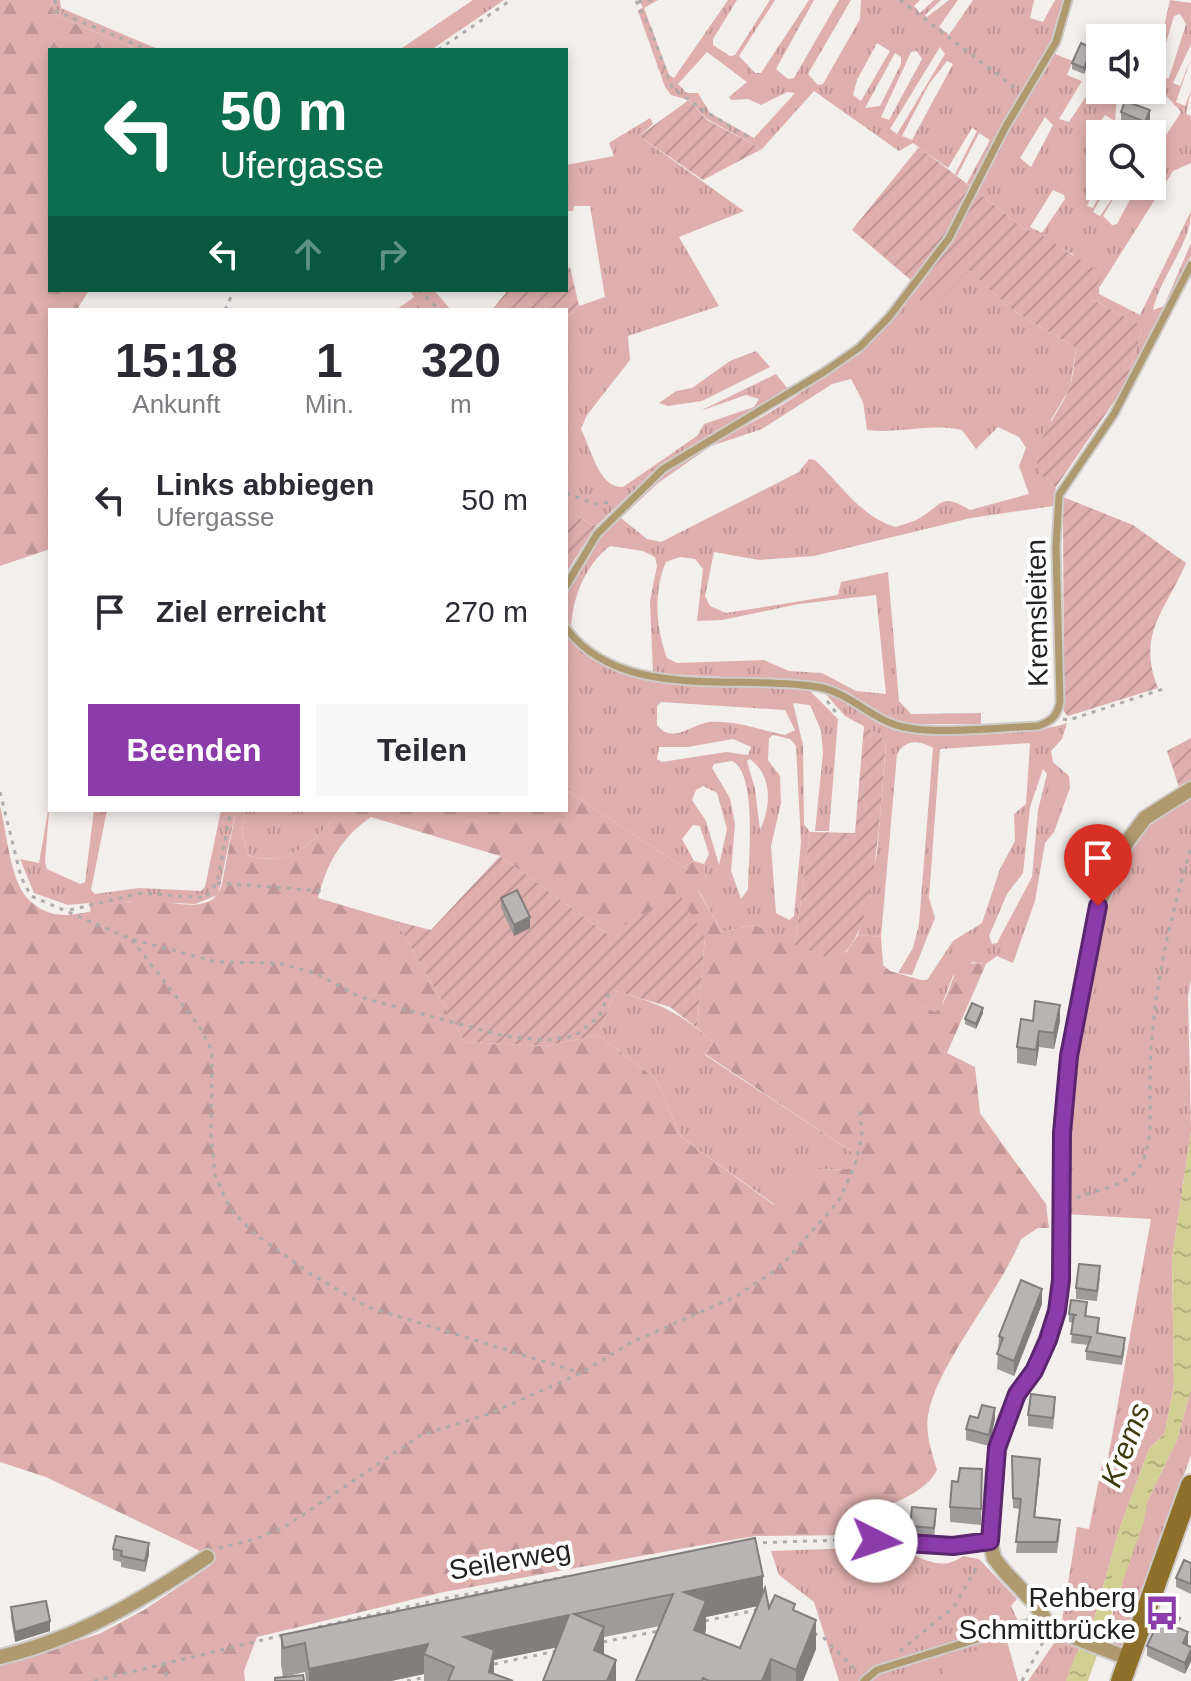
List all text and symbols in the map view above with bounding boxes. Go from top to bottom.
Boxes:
map controls [1086,24,1166,200]
button: sound [1086,24,1166,104]
text: 50 m [220,79,348,142]
icon: left [88,80,192,184]
button: search [1086,120,1166,200]
text: Ufergasse [220,145,384,186]
icon: left [202,232,246,276]
icon: ahead [286,232,330,276]
icon: right [370,232,414,276]
text: 15:18 [115,334,238,387]
text: 1 [316,334,343,387]
text: 320 [421,334,501,387]
text: Ankunft [132,389,220,419]
text: Min. [305,389,354,419]
text: m [450,389,472,419]
text: Links abbiegen [156,468,374,501]
icon: left [88,478,132,522]
text: 50 m [461,483,528,516]
text: Ufergasse [156,502,275,532]
street label: Kremsleiten [1020,539,1054,687]
icon: arrive [88,590,132,634]
text: Ziel erreicht [156,595,326,628]
text: 270 m [445,595,528,628]
button: Beenden [88,704,300,796]
button: Teilen [316,704,528,796]
pin [1064,824,1132,906]
icon: arrive [1076,836,1120,880]
water label: Krems [1094,1399,1156,1491]
position arrow [834,1499,918,1583]
street label: Seilerweg [447,1534,573,1586]
place label: Rehberg Schmittbrücke [959,1582,1136,1645]
bus stop icon: Rehberg Schmittbrücke [1143,1594,1181,1632]

